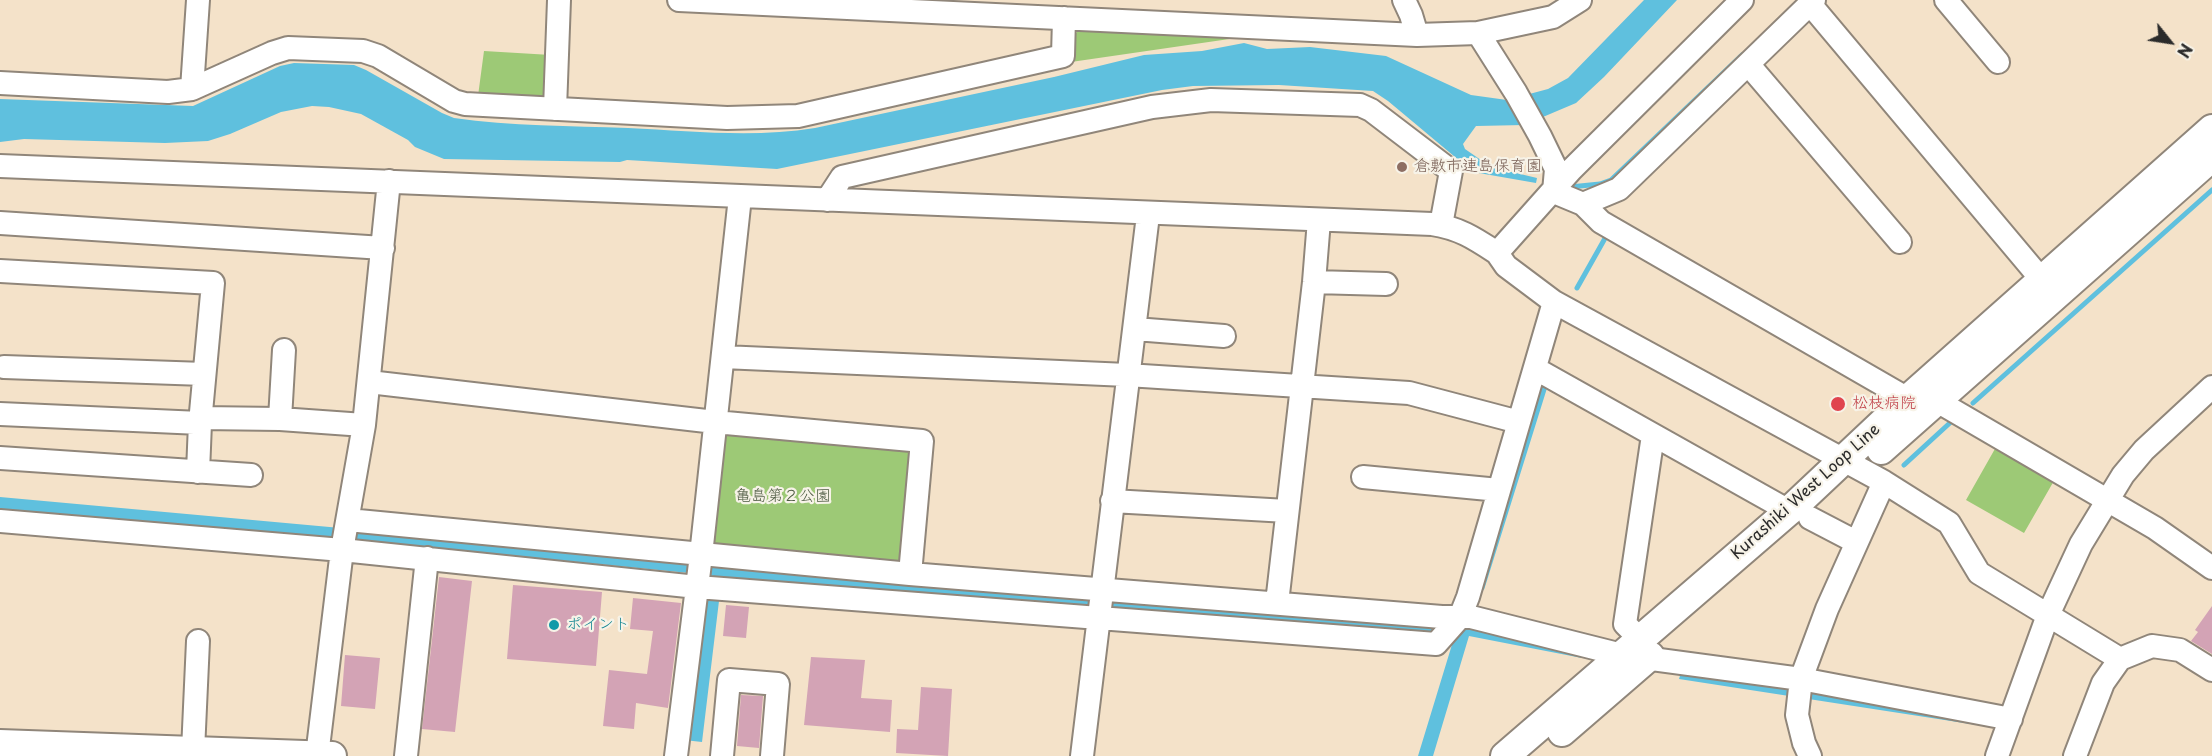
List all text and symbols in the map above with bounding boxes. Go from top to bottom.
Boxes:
north arrow [2140,12,2200,72]
text: N [2172,40,2199,62]
place label: 倉敷市連島保育園 [1414,157,1542,177]
marker: 倉敷市連島保育園 [1395,160,1409,174]
place label: 松枝病院 [1852,394,1916,414]
marker: 松枝病院 [1829,395,1847,413]
street label: Kurashiki West Loop Line [1728,420,1884,564]
park label: 亀島第２公園 [735,487,831,507]
place label: ポイント [566,615,630,635]
marker: ポイント [547,618,561,632]

